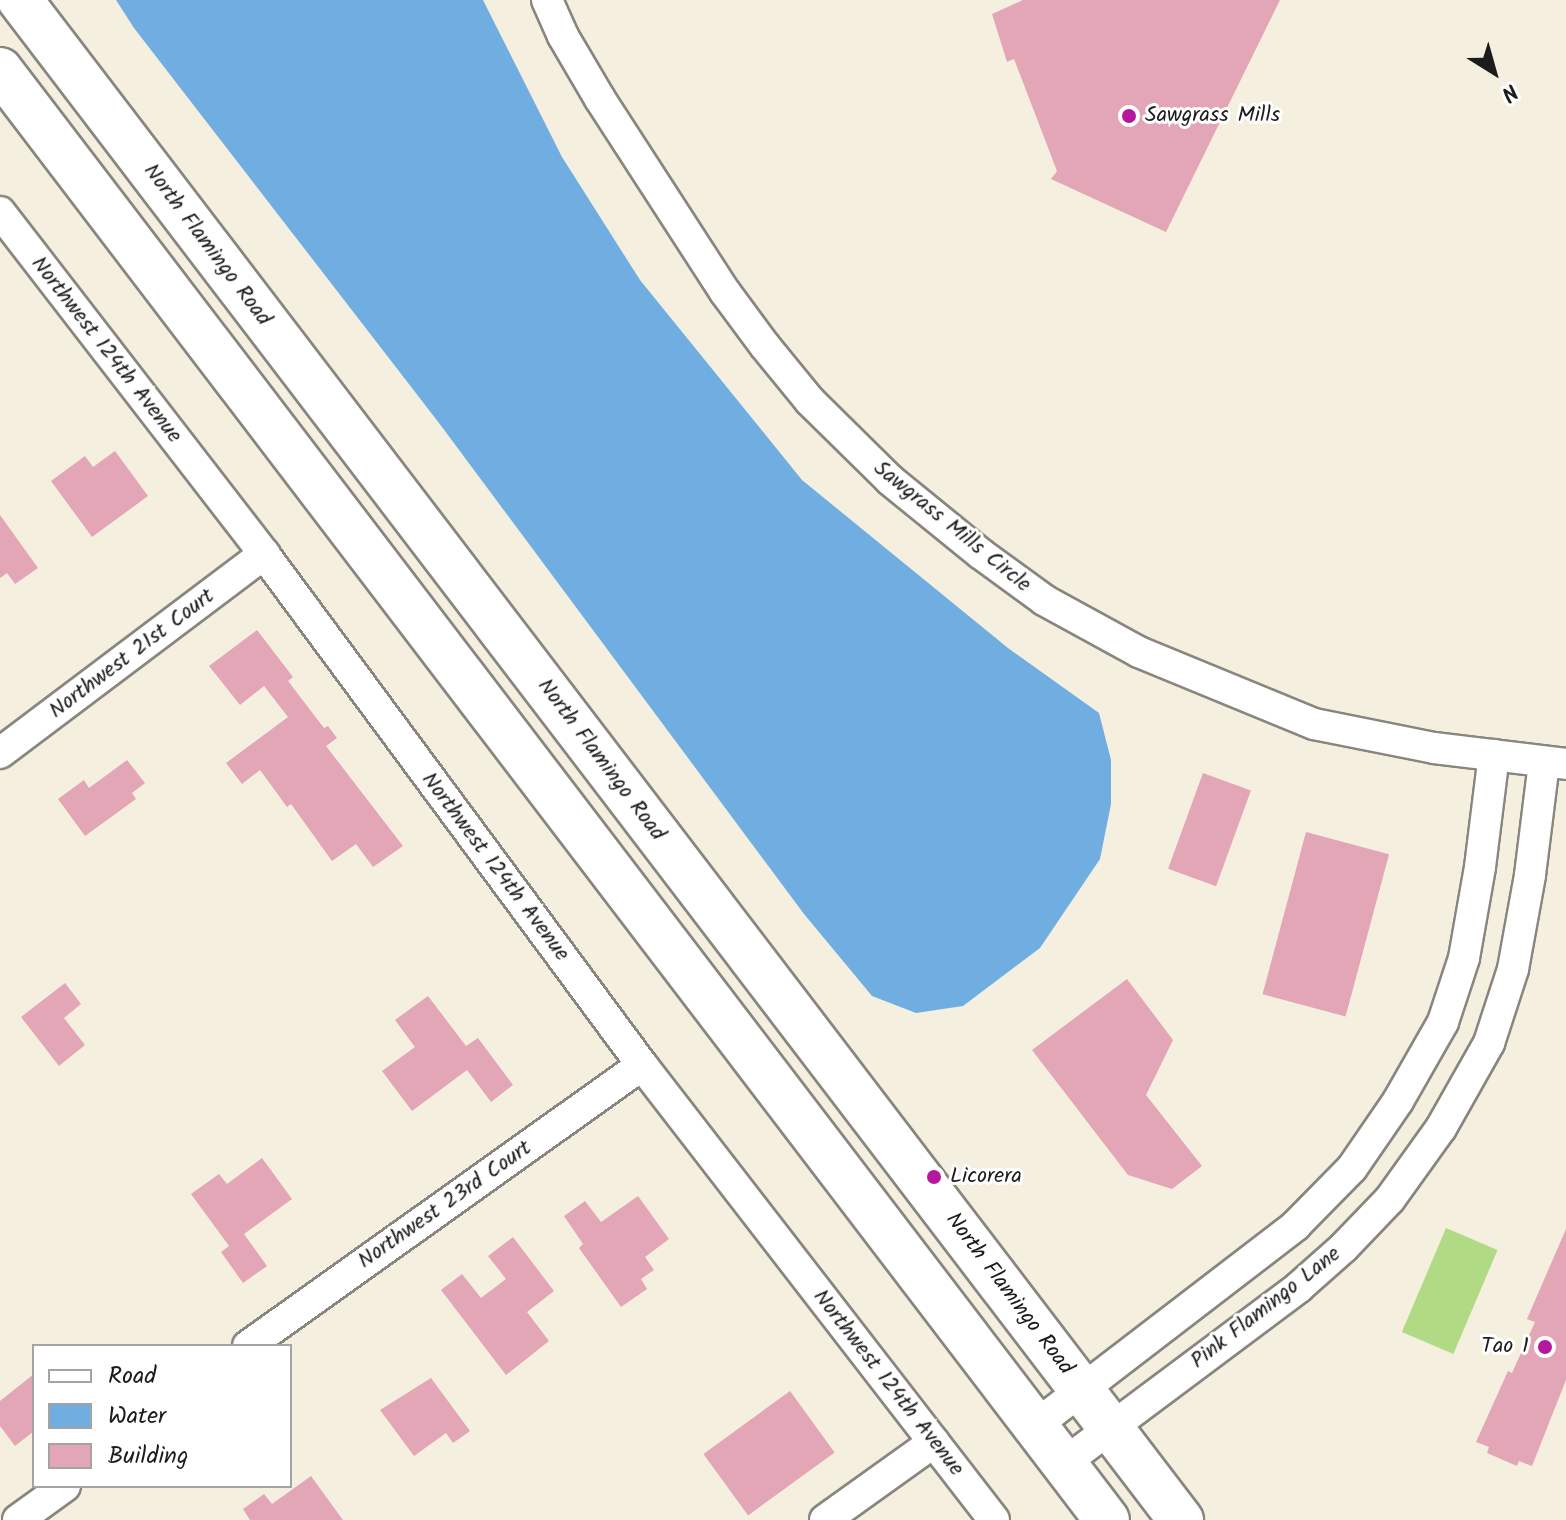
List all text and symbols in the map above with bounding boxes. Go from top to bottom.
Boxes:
north arrow [1454,32,1534,112]
text: N [1493,73,1525,110]
place label: Sawgrass Mills [1145,103,1280,129]
marker: Sawgrass Mills [1120,107,1138,125]
street label: North Flamingo Road [137,159,277,331]
street label: Northwest 124th Avenue [25,251,187,449]
street label: Sawgrass Mills Circle [868,455,1036,599]
street label: Northwest 21st Court [44,583,220,725]
street label: North Flamingo Road [531,674,671,846]
street label: Northwest 124th Avenue [415,767,575,967]
street label: Northwest 23rd Court [353,1135,537,1275]
place label: Licorera [950,1164,1022,1190]
marker: Licorera [925,1168,943,1186]
street label: North Flamingo Road [939,1208,1079,1380]
street label: Pink Flamingo Lane [1186,1241,1346,1375]
street label: Northwest 124th Avenue [807,1284,969,1482]
place label: Tao 1 [1481,1334,1529,1360]
marker: Tao 1 [1536,1338,1554,1356]
legend [32,1344,292,1488]
text: Road [108,1357,156,1396]
text: Water [108,1397,166,1436]
text: Building [108,1437,188,1476]

